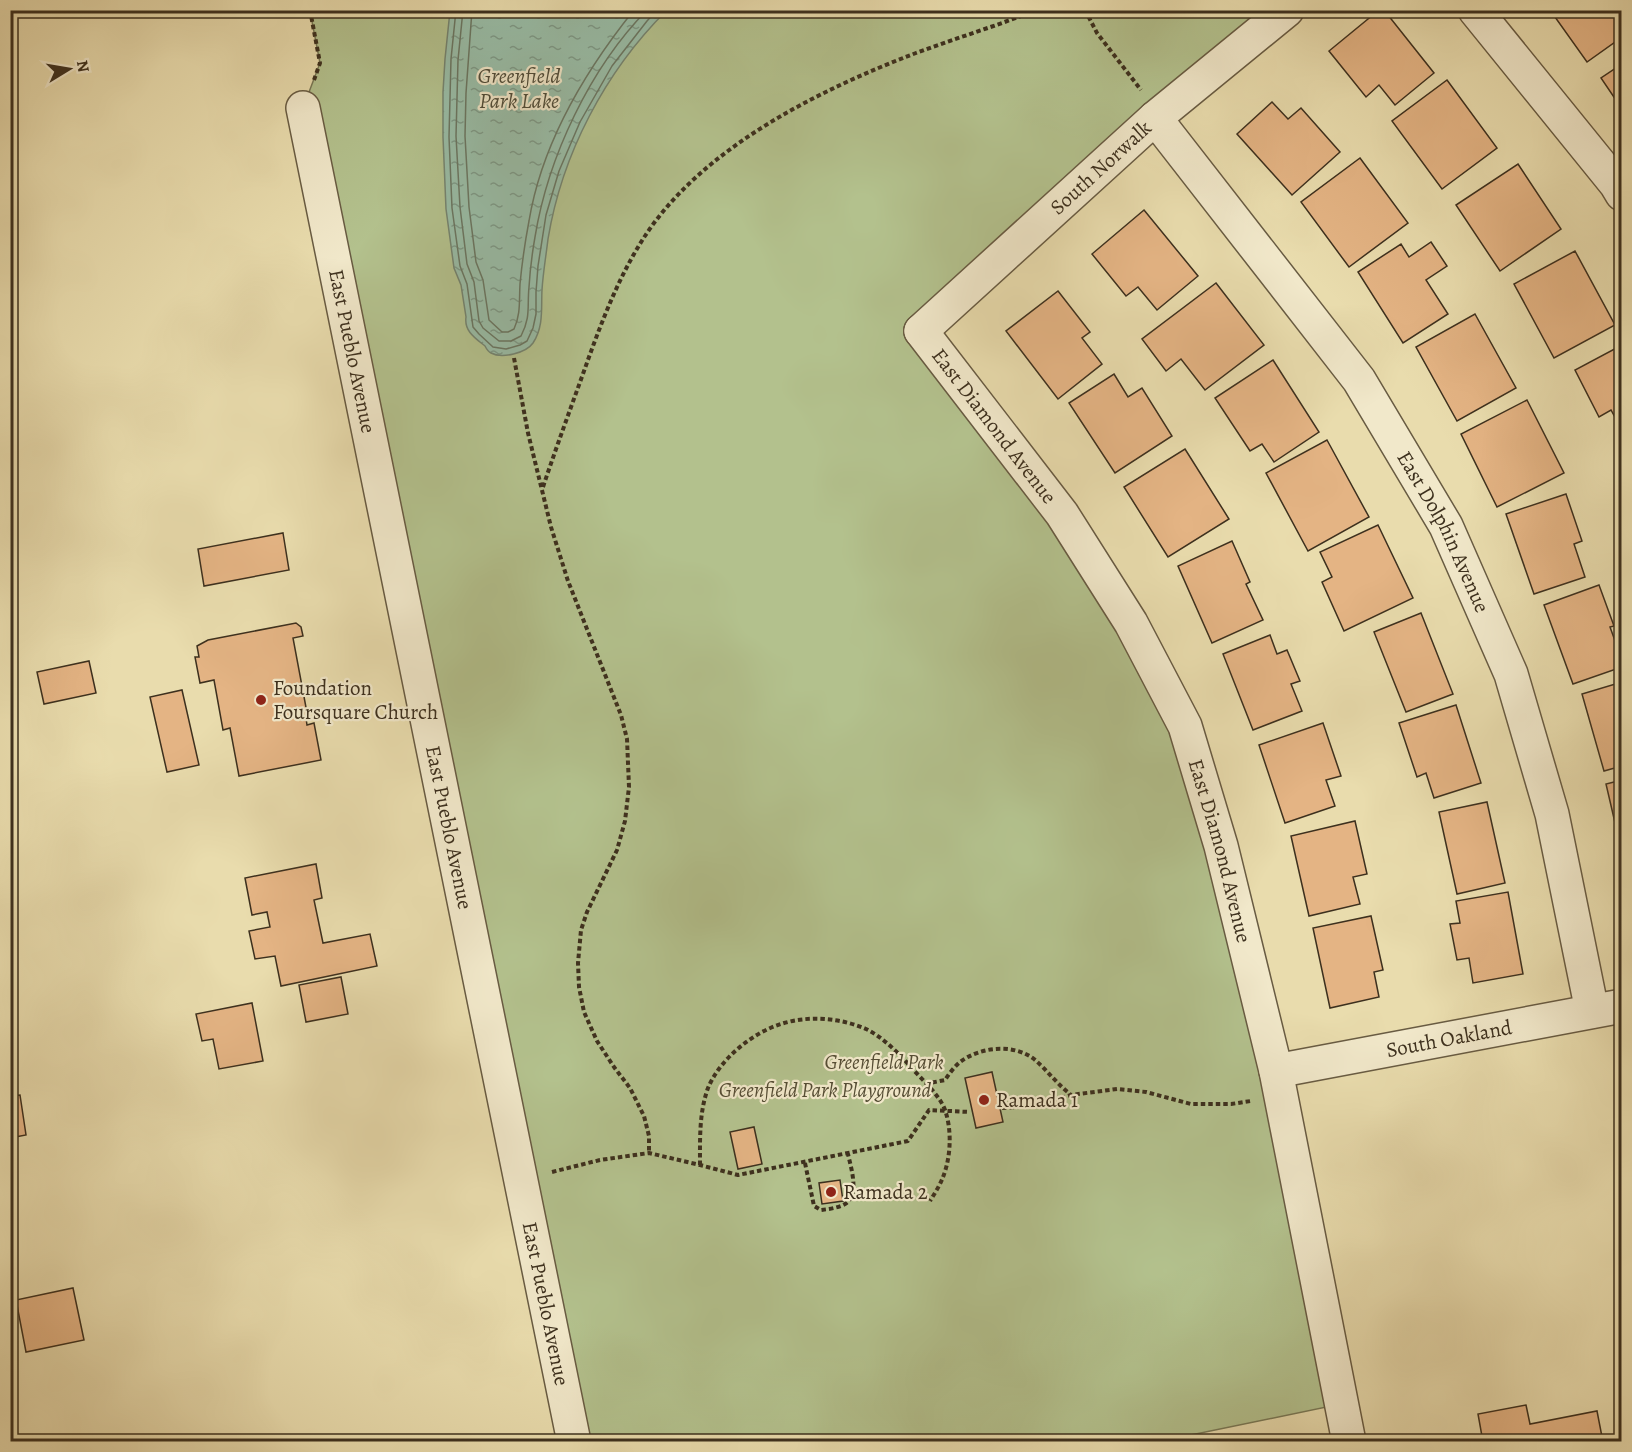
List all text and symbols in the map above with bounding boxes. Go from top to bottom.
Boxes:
north arrow [39,39,99,99]
text: N [71,59,95,74]
water label: Greenfield Park Lake [478,61,560,116]
street label: South Norwalk [1044,114,1158,221]
street label: East Pueblo Avenue [322,267,383,436]
street label: East Diamond Avenue [925,343,1063,510]
street label: East Dolphin Avenue [1390,446,1496,617]
place label: Foundation Foursquare Church [273,674,438,726]
marker: Foundation Foursquare Church [254,693,268,707]
street label: East Pueblo Avenue [419,743,479,912]
street label: East Diamond Avenue [1182,755,1258,946]
street label: South Oakland [1384,1013,1515,1064]
park label: Greenfield Park [824,1048,944,1076]
park label: Greenfield Park Playground [719,1076,932,1104]
place label: Ramada 1 [996,1086,1078,1114]
marker: Ramada 1 [977,1093,991,1107]
place label: Ramada 2 [843,1178,928,1206]
marker: Ramada 2 [824,1185,838,1199]
street label: East Pueblo Avenue [516,1219,576,1388]

